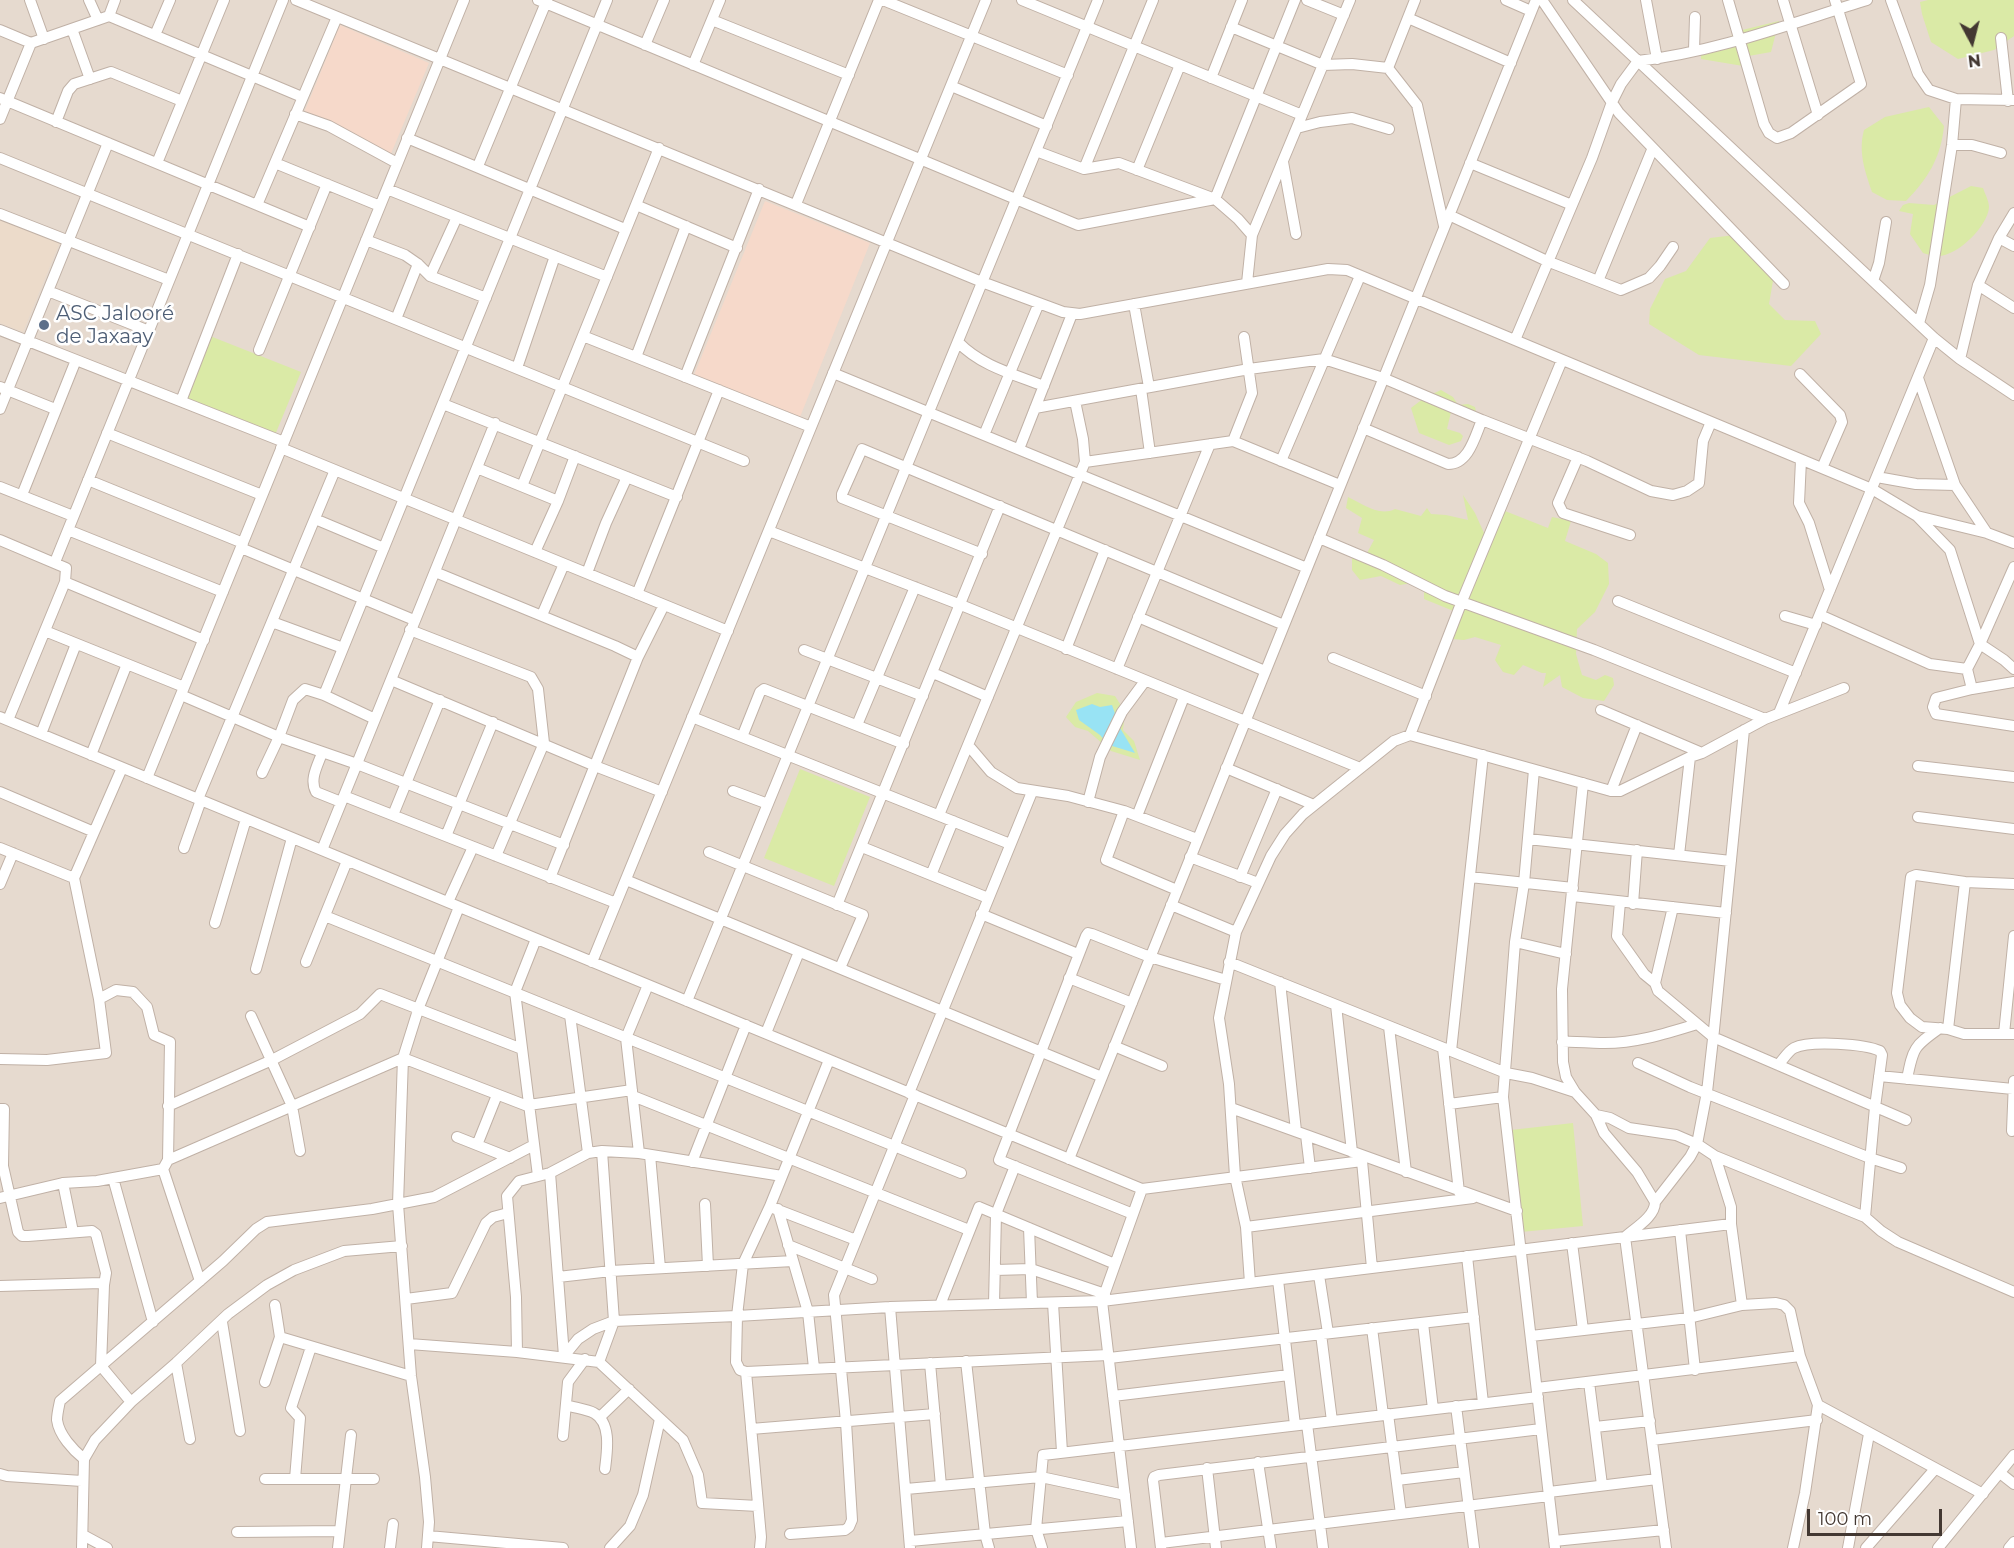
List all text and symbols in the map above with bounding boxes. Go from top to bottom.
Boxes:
north arrow [1942,12,2002,72]
text: N [1967,50,1982,71]
place label: ASC Jalooré de Jaxaay [56,302,174,349]
marker: ASC Jalooré de Jaxaay [37,318,51,332]
scale bar [1810,1497,1945,1535]
text: 100 m [1818,1508,1872,1530]

